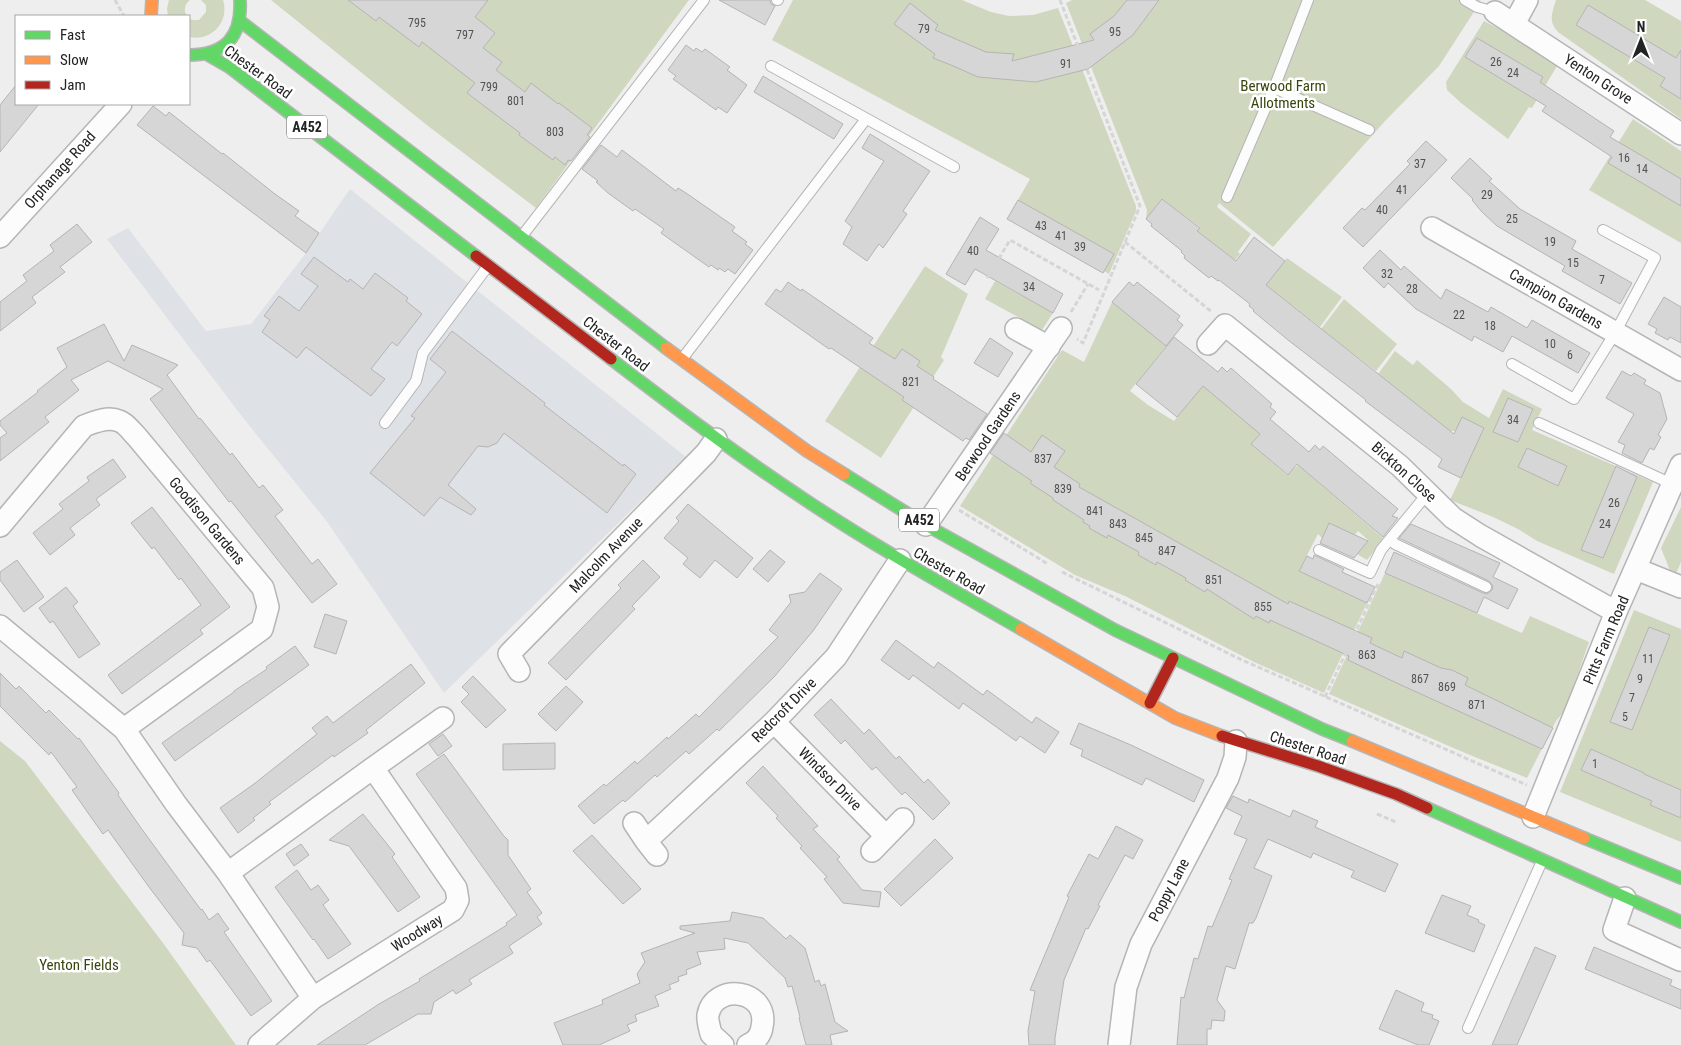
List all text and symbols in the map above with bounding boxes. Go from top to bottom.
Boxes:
legend [15,15,190,105]
north arrow [1616,15,1666,65]
house number: 795 [408,16,426,30]
text: N [1637,19,1645,35]
house number: 79 [918,22,930,36]
house number: 95 [1109,25,1121,39]
text: Fast [60,26,85,44]
house number: 797 [456,28,474,42]
street label: Chester Road [221,41,295,103]
street label: Yenton Grove [1560,50,1636,108]
text: Slow [60,51,89,69]
house number: 26 [1490,55,1502,69]
house number: 91 [1060,57,1072,71]
house number: 24 [1507,66,1519,80]
text: Jam [60,76,86,94]
park label: Berwood Farm Allotments [1240,77,1326,112]
house number: 799 [480,80,498,94]
house number: 801 [507,94,525,108]
road number: A452 [287,115,327,138]
house number: 803 [546,125,564,139]
street label: Orphanage Road [21,128,99,212]
house number: 16 [1618,151,1630,165]
house number: 37 [1414,157,1426,171]
house number: 14 [1636,162,1648,176]
house number: 41 [1396,183,1408,197]
house number: 29 [1481,188,1493,202]
house number: 40 [1376,203,1388,217]
house number: 25 [1506,212,1518,226]
house number: 43 [1035,219,1047,233]
house number: 41 [1055,229,1067,243]
house number: 19 [1544,235,1556,249]
house number: 39 [1074,240,1086,254]
house number: 40 [967,244,979,258]
house number: 15 [1567,256,1579,270]
street label: Campion Gardens [1506,265,1606,333]
house number: 32 [1381,267,1393,281]
house number: 7 [1599,273,1605,287]
house number: 34 [1023,280,1035,294]
house number: 28 [1406,282,1418,296]
house number: 22 [1453,308,1465,322]
street label: Chester Road [579,313,653,375]
house number: 18 [1484,319,1496,333]
house number: 10 [1544,337,1556,351]
house number: 6 [1567,348,1573,362]
house number: 821 [902,375,920,389]
street label: Berwood Gardens [951,387,1025,484]
house number: 34 [1507,413,1519,427]
street label: Bickton Close [1368,438,1440,506]
house number: 837 [1034,452,1052,466]
street label: Goodison Gardens [165,473,249,569]
house number: 839 [1054,482,1072,496]
house number: 26 [1608,496,1620,510]
house number: 841 [1086,504,1104,518]
road number: A452 [899,508,939,532]
street label: Malcolm Avenue [566,514,646,596]
house number: 843 [1109,517,1127,531]
house number: 24 [1599,517,1611,531]
house number: 845 [1135,531,1153,545]
street label: Chester Road [910,543,988,599]
house number: 847 [1158,544,1176,558]
house number: 851 [1205,573,1223,587]
street label: Pitts Farm Road [1579,593,1633,687]
house number: 855 [1254,600,1272,614]
house number: 863 [1358,648,1376,662]
house number: 11 [1642,652,1654,666]
house number: 867 [1411,672,1429,686]
house number: 9 [1637,672,1643,686]
street label: Redcroft Drive [748,674,820,746]
house number: 869 [1438,680,1456,694]
house number: 7 [1629,691,1635,705]
house number: 871 [1468,698,1486,712]
house number: 5 [1622,710,1628,724]
street label: Chester Road [1268,727,1348,769]
street label: Windsor Drive [795,744,865,814]
house number: 1 [1592,757,1598,771]
street label: Poppy Lane [1145,855,1193,925]
street label: Woodway [388,910,446,956]
park label: Yenton Fields [39,956,119,974]

